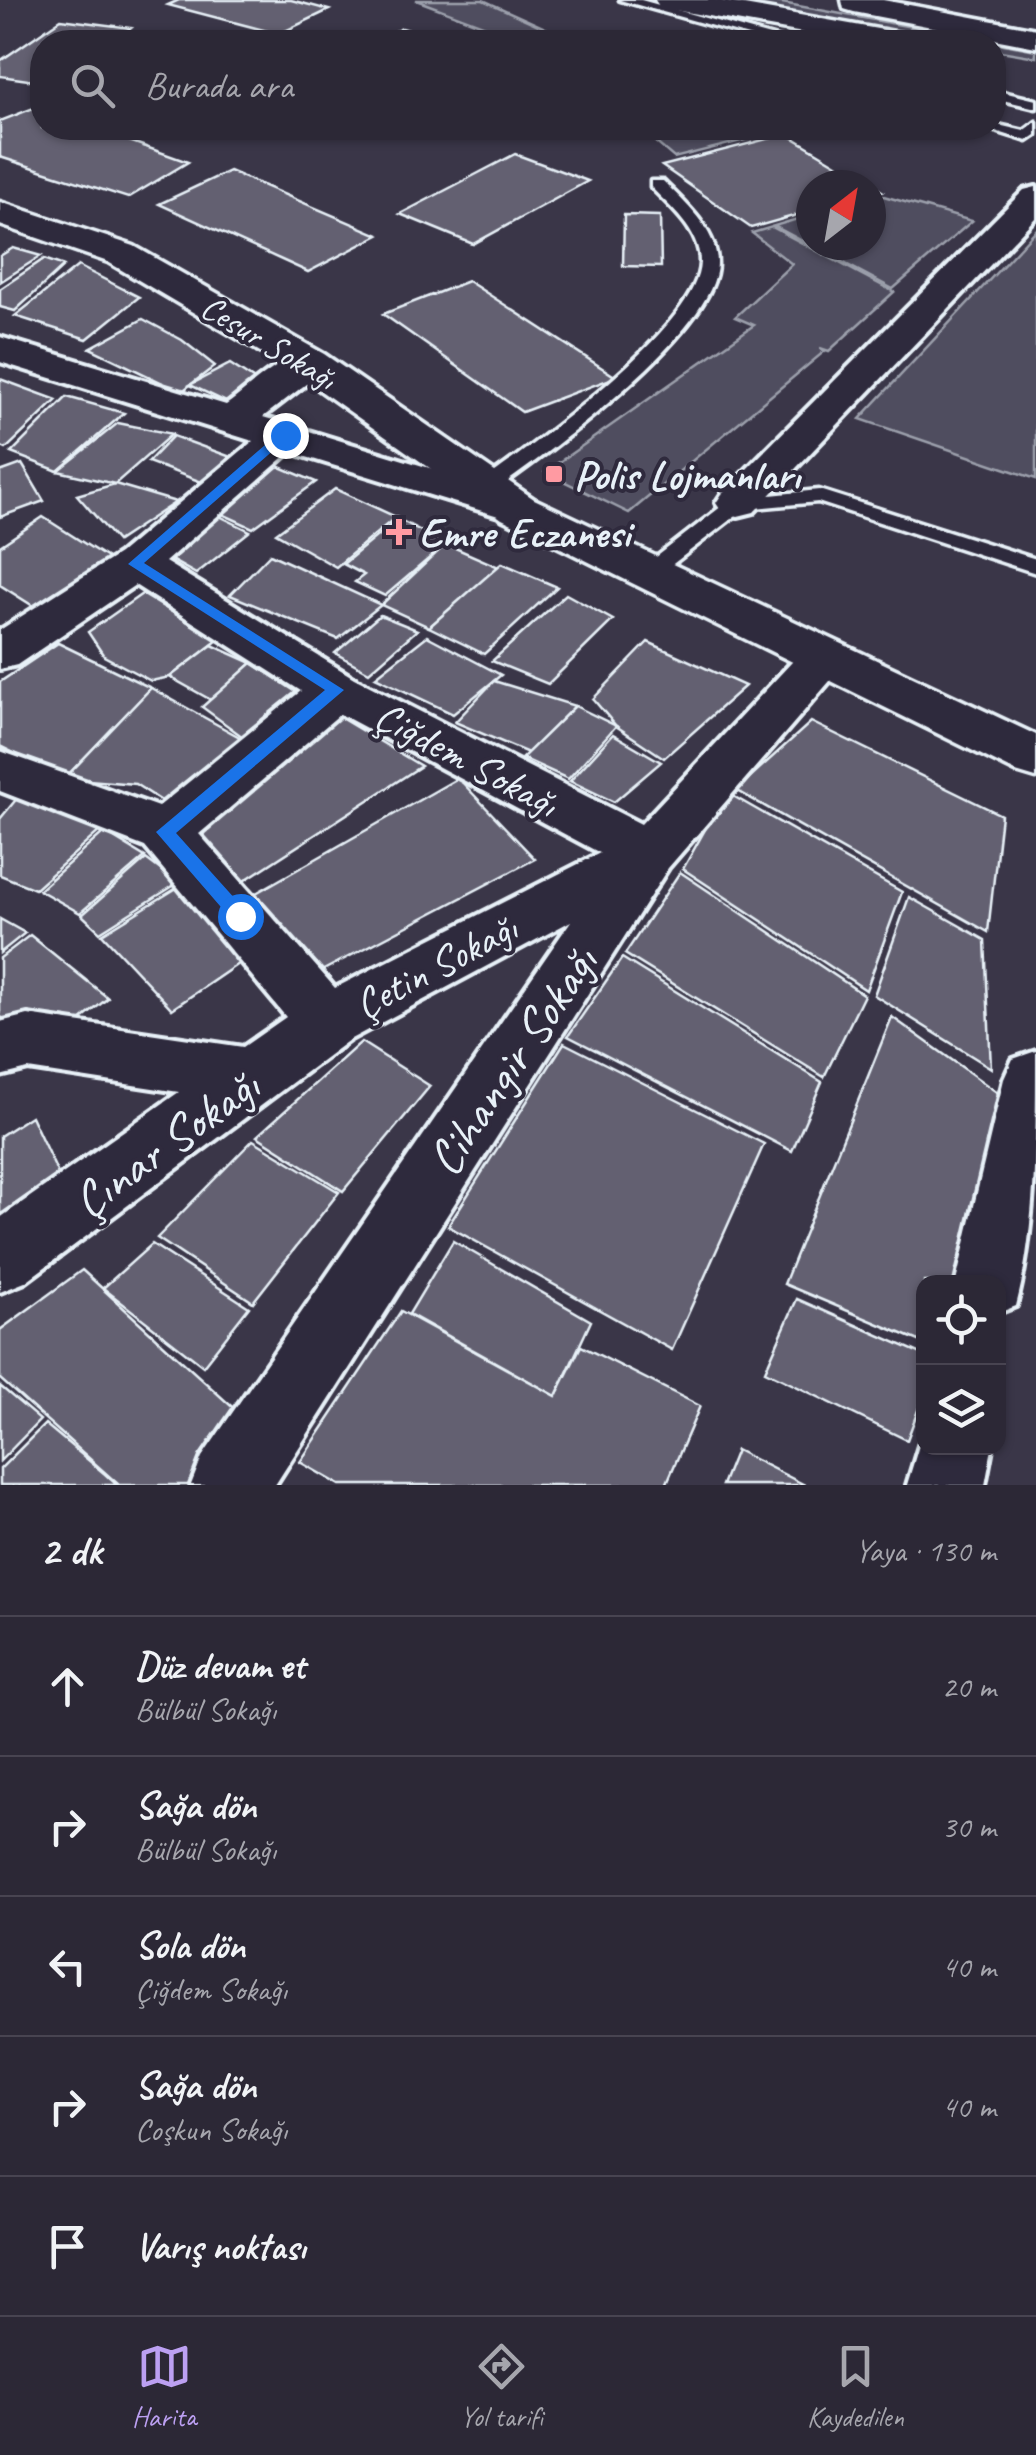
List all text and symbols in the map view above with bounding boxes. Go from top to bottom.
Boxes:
search box [30,30,1006,140]
icon: search [65,58,120,113]
text: Burada ara [145,62,293,109]
north arrow [796,170,886,260]
street label: Cesur Sokağı [193,284,346,401]
route end [263,413,309,459]
place label: Polis Lojmanları [574,449,803,502]
marker: Polis Lojmanları [543,463,565,485]
place label: Emre Eczanesi [419,507,636,560]
marker: Emre Eczanesi [388,521,410,543]
street label: Çiğdem Sokağı [366,689,569,831]
route start [218,894,264,940]
street label: Çetin Sokağı [345,901,528,1031]
street label: Cihangir Sokağı [413,933,613,1187]
street label: Çınar Sokağı [60,1053,273,1232]
map controls [916,1275,1006,1455]
button: locate [916,1275,1006,1365]
button: layers [916,1365,1006,1455]
text: 2 dk [40,1524,102,1577]
text: Yaya · 130 m [855,1530,996,1571]
text: Düz devam et [135,1642,305,1689]
icon: ahead [40,1659,95,1714]
text: 20 m [942,1666,996,1707]
text: Bülbül Sokağı [135,1689,276,1730]
text: Sağa dön [135,1782,256,1829]
icon: right [40,1799,95,1854]
text: 30 m [942,1806,996,1847]
text: Bülbül Sokağı [135,1829,276,1870]
text: Sola dön [135,1922,245,1969]
icon: left [40,1939,95,1994]
text: 40 m [942,1946,996,1987]
text: Çiğdem Sokağı [135,1969,287,2010]
text: Sağa dön [135,2062,256,2109]
icon: right [40,2079,95,2134]
text: 40 m [942,2086,996,2127]
text: Coşkun Sokağı [135,2109,287,2150]
icon: arrive [40,2219,95,2274]
text: Varış noktası [135,2223,306,2270]
tab: Harita [132,2339,196,2434]
tab: Yol tarifi [460,2339,543,2434]
tab: Kaydedilen [807,2339,904,2434]

